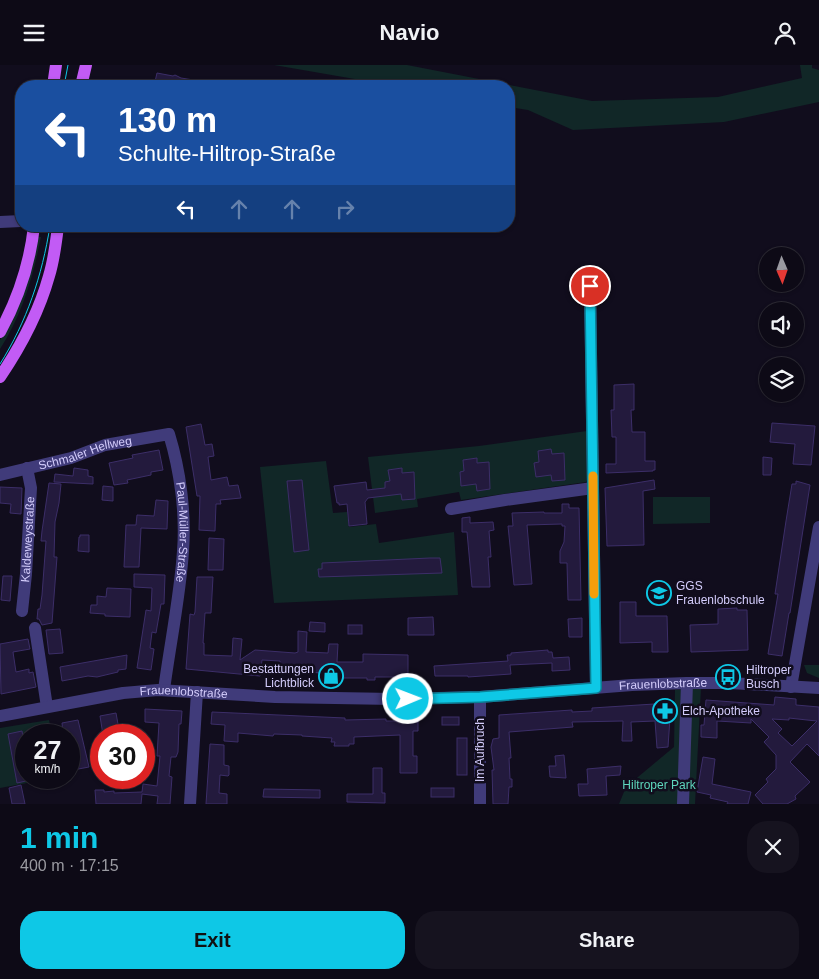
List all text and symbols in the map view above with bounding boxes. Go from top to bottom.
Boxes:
icon: menu [20,19,48,47]
icon: person [771,19,799,47]
text: Navio [380,20,439,45]
icon: left [35,100,100,165]
text: 130 m [118,100,217,139]
text: Schulte-Hiltrop-Straße [118,141,336,166]
icon: left [172,195,200,223]
icon: ahead [225,195,253,223]
icon: ahead [278,195,306,223]
icon: right [331,195,359,223]
north arrow [759,247,804,293]
map controls [759,247,804,402]
pin [569,265,611,307]
icon: arrive [576,272,604,300]
button: sound [759,302,804,347]
button: layers [759,357,804,402]
street label: Schmaler Hellweg [37,434,133,473]
street label: Paul-Müller-Straße [173,481,191,584]
street label: Kaldeweystraße [18,496,38,583]
place label: GGS Frauenlobschule [676,579,765,607]
school or university icon: GGS Frauenlobschule [646,580,672,606]
place label: Bestattungen Lichtblick [243,662,315,690]
shop icon: Bestattungen Lichtblick [318,663,344,689]
place label: Hiltroper Busch [746,663,791,691]
bus stop icon: Hiltroper Busch [715,664,741,690]
position arrow [381,672,433,724]
street label: Frauenlobstraße [618,676,707,693]
street label: Frauenlobstraße [139,683,228,701]
pharmacy icon: Elch-Apotheke [652,698,678,724]
place label: Elch-Apotheke [682,704,760,718]
street label: Im Aufbruch [473,718,487,782]
speed limit sign: 30 [90,724,155,789]
text: 27 [34,736,61,764]
text: km/h [34,762,61,776]
park label: Hiltroper Park [622,778,697,792]
text: 1 min [20,821,98,854]
button: close [747,821,799,873]
text: 400 m · 17:15 [20,857,119,874]
button: Exit [20,911,405,969]
button: Share [415,911,799,969]

